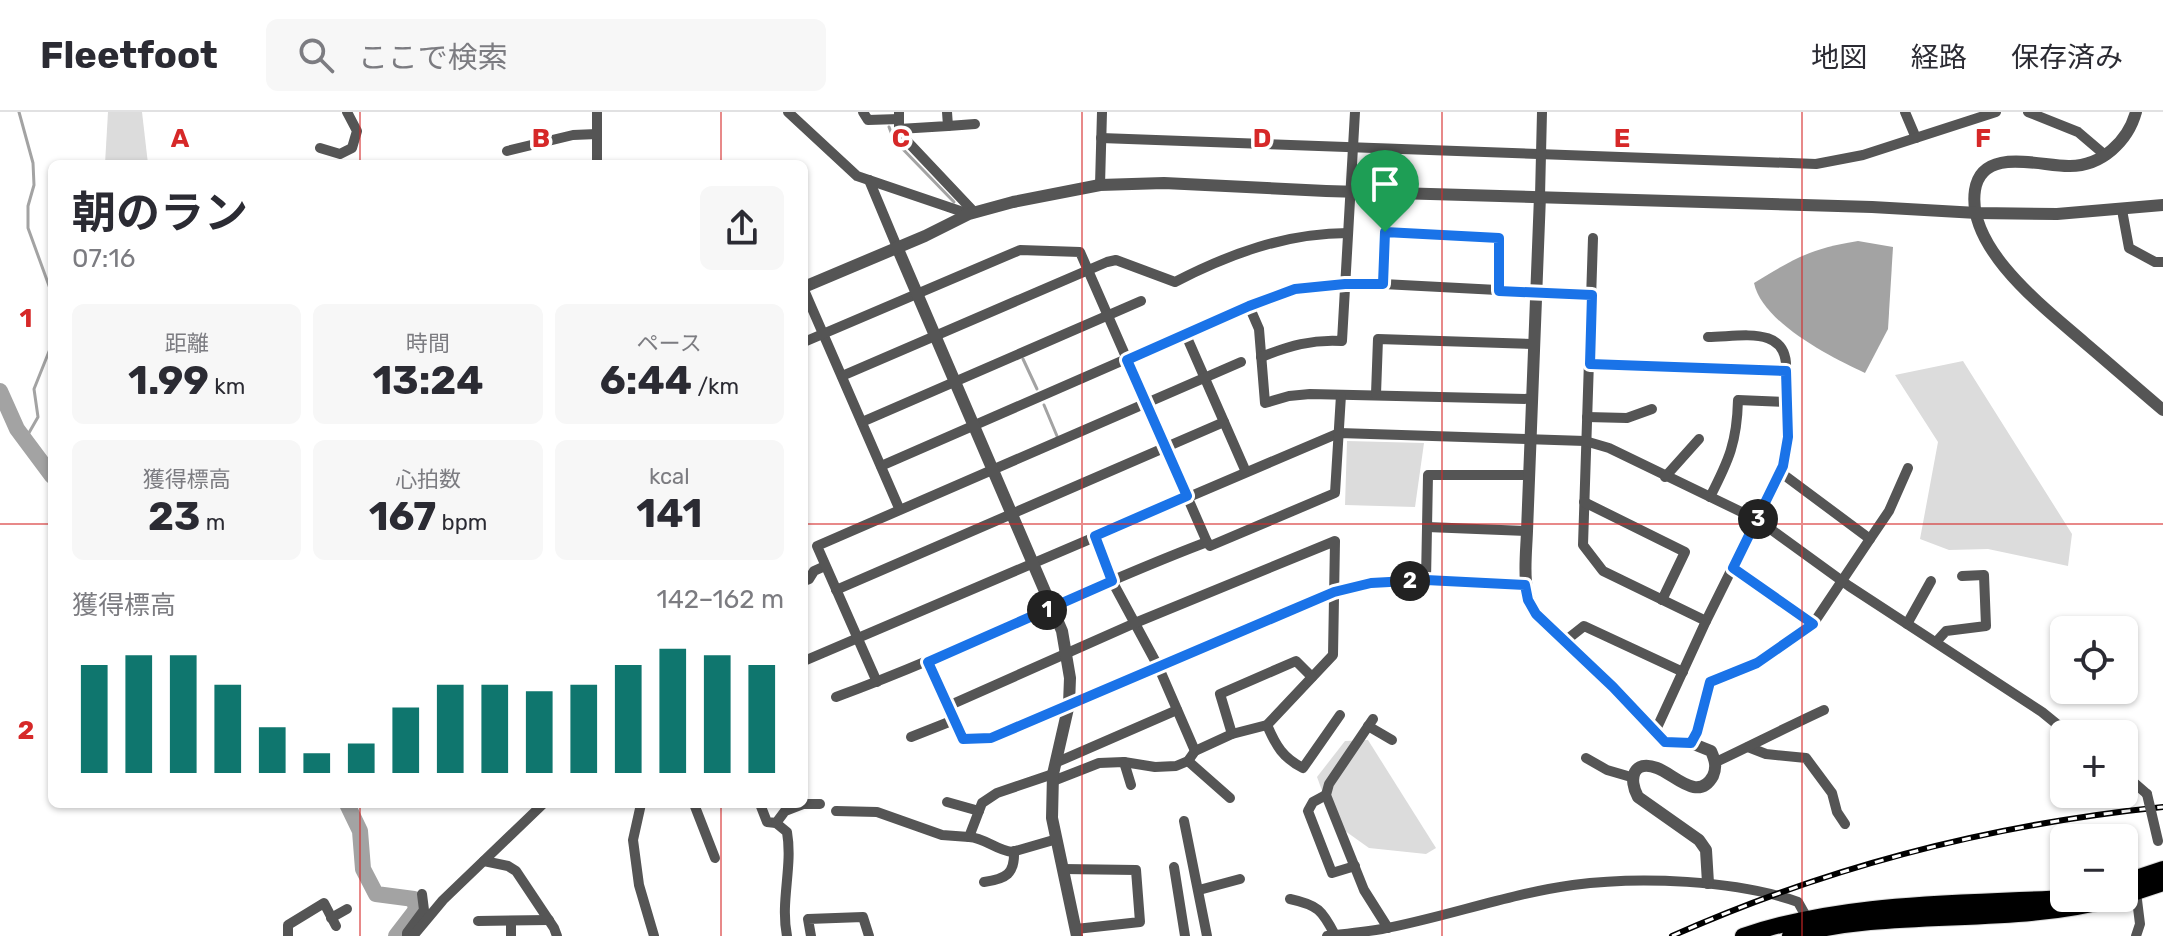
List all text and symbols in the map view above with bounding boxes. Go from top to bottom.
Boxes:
search box [266,19,826,91]
text: Fleetfoot [40,32,218,78]
icon: search [294,33,338,77]
text: ここで検索 [358,40,508,76]
text: 地図 [1811,41,1867,74]
text: 経路 [1911,41,1967,74]
text: 保存済み [2011,41,2123,74]
text: A [171,123,190,154]
text: B [532,123,550,154]
text: C [892,123,910,154]
text: D [1253,123,1271,154]
text: E [1614,123,1630,154]
text: F [1975,123,1991,154]
pin [1351,150,1419,232]
icon: arrive [1363,162,1407,206]
button: share [700,186,784,270]
text: 朝のラン [72,187,248,239]
text: 07:16 [72,243,135,274]
text: 1 [20,303,32,334]
text: 距離 [165,330,209,357]
text: 時間 [406,330,450,357]
text: ペース [637,330,702,357]
text: 1.99 [128,357,209,404]
text: 13:24 [372,357,484,404]
text: 6:44 [600,357,692,404]
text: km [209,373,245,400]
text: /km [692,373,739,400]
text: kcal [649,463,690,490]
text: 獲得標高 [143,466,231,493]
text: 心拍数 [395,466,461,493]
text: 141 [636,490,702,537]
text: 23 [148,493,200,540]
text: 167 [369,493,436,540]
pin: 3 [1738,499,1778,539]
text: 3 [1751,505,1765,532]
text: m [200,509,225,536]
text: bpm [436,509,487,536]
pin: 2 [1390,561,1430,601]
text: 2 [1403,567,1417,594]
text: 142–162 m [657,584,784,615]
text: 獲得標高 [72,590,176,621]
pin: 1 [1027,590,1067,630]
text: 1 [1042,596,1052,623]
map controls [2050,616,2138,912]
button: locate [2050,616,2138,704]
text: 2 [18,715,34,746]
button: + [2050,720,2138,808]
button: − [2050,824,2138,912]

